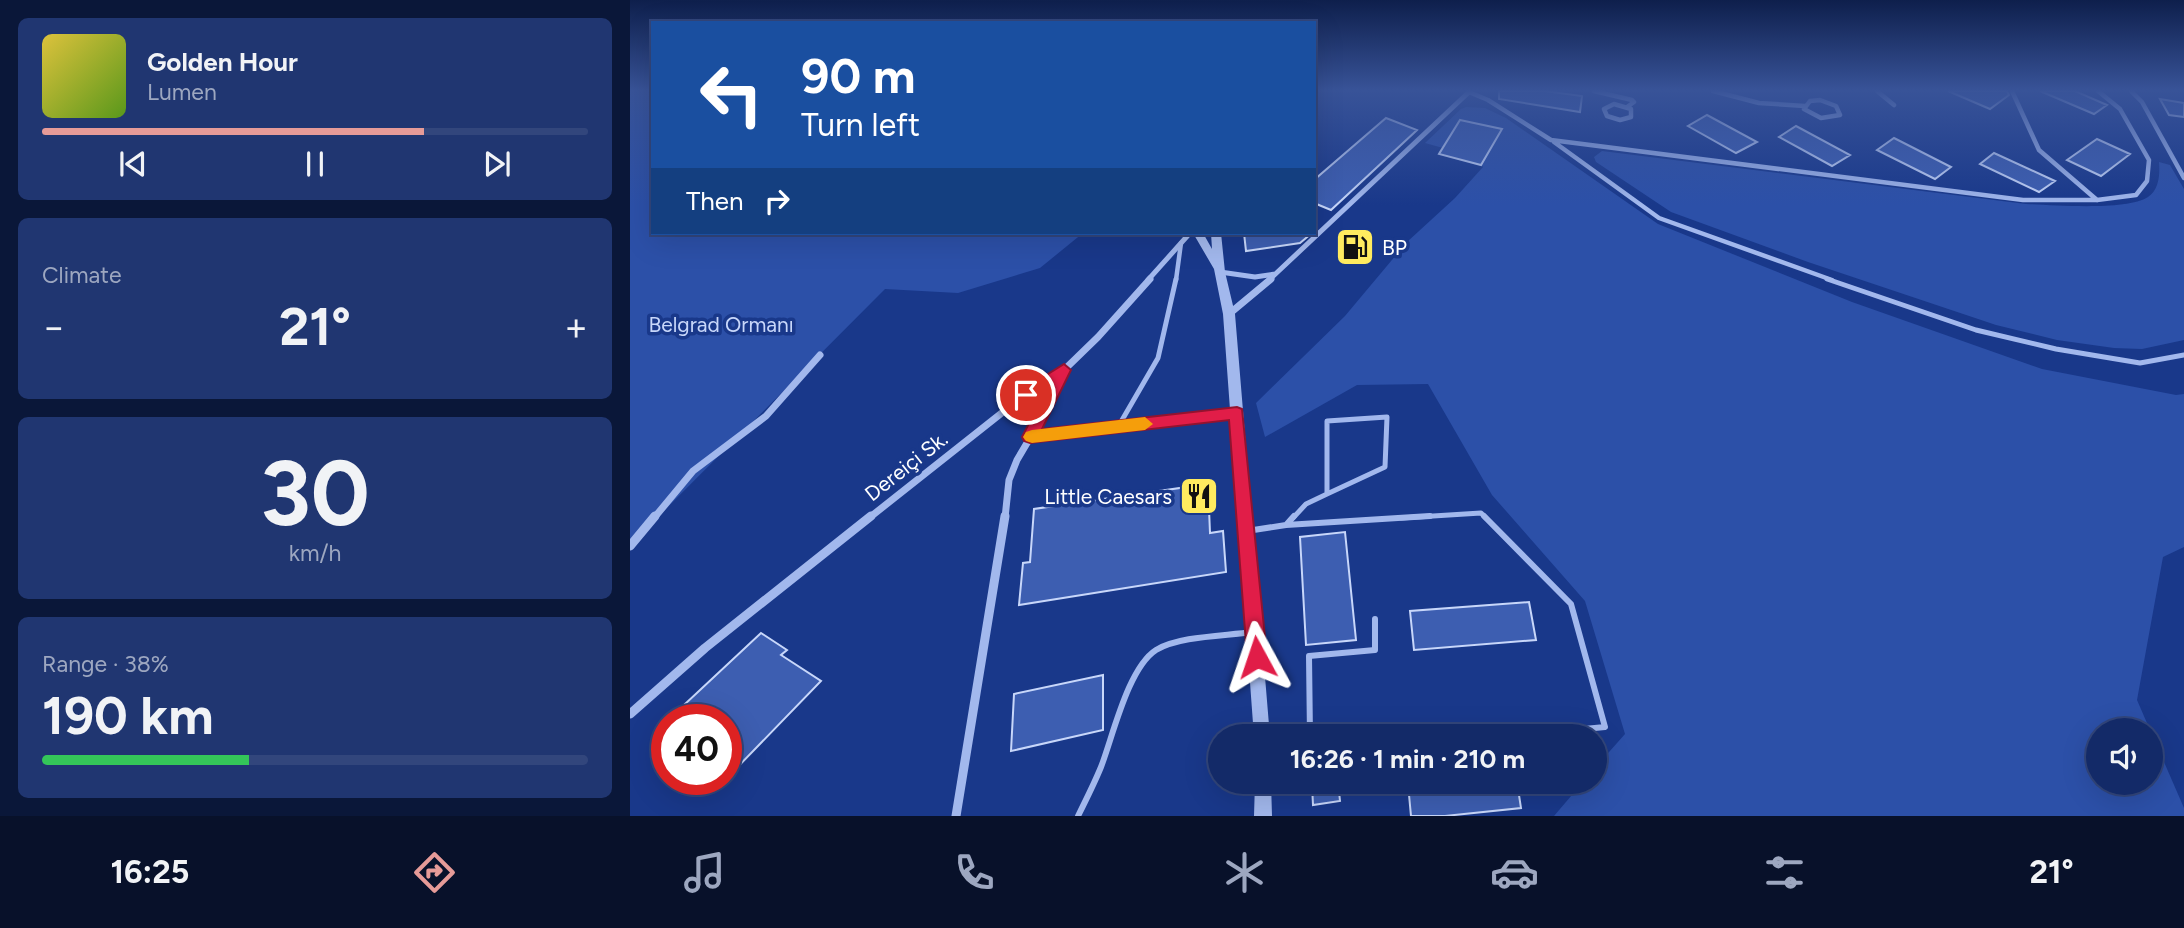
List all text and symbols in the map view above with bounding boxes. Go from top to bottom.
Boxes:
text: Golden Hour [147,46,298,78]
text: 90 m [801,46,916,105]
icon: left [686,49,777,140]
text: Lumen [147,78,217,106]
text: Turn left [801,106,920,144]
icon: previous [114,145,152,183]
icon: pause [296,145,334,183]
icon: next [478,145,516,183]
icon: right [758,182,796,220]
text: Then [686,185,744,217]
fuel station icon: BP [1334,226,1376,268]
place label: BP [1382,235,1407,260]
text: Climate [42,261,121,289]
text: 21° [279,296,351,358]
text: − [42,304,66,350]
text: + [564,304,588,350]
park label: Belgrad Ormanı [648,312,794,337]
pin [996,365,1056,425]
icon: arrive [1007,376,1045,414]
street label: Dereiçi Sk. [860,426,952,506]
text: 30 [260,439,370,548]
restaurant icon: Little Caesars [1178,475,1220,517]
place label: Little Caesars [1044,484,1172,509]
text: km/h [289,539,341,567]
position arrow [1220,620,1294,694]
text: Range · 38% [42,650,169,678]
text: 190 km [42,685,214,747]
speed limit sign: 40 [651,704,742,795]
map controls [2086,718,2163,795]
button: sound [2086,718,2163,795]
text: 16:26 · 1 min · 210 m [1290,743,1525,775]
icon: directions [410,848,459,897]
icon: music [680,848,729,897]
icon: phone [950,848,999,897]
icon: climate [1220,848,1269,897]
icon: car [1490,848,1539,897]
icon: filters [1760,848,1809,897]
text: 16:25 [110,853,189,891]
text: 21° [2029,853,2074,891]

